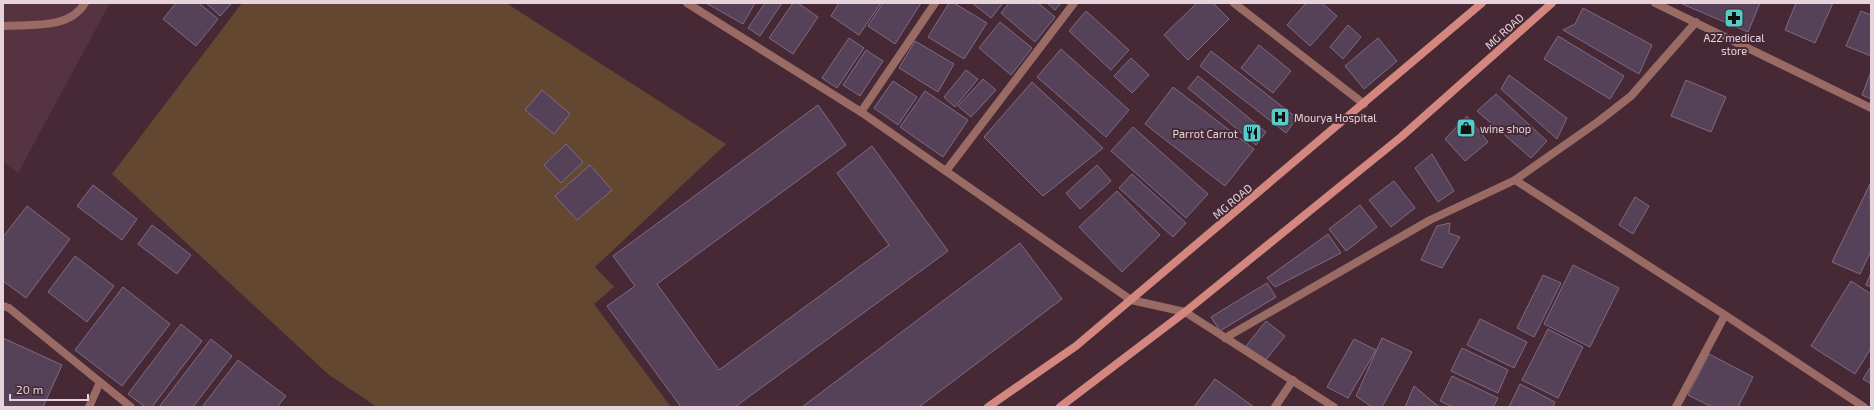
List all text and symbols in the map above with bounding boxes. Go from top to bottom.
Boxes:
pharmacy icon: A2Z medical store [1723,7,1745,29]
street label: MG ROAD [1482,10,1526,52]
place label: A2Z medical store [1704,31,1765,57]
hospital icon: Mourya Hospital [1269,106,1291,128]
place label: Mourya Hospital [1294,111,1377,124]
shop icon: wine shop [1455,117,1477,139]
restaurant icon: Parrot Carrot [1241,122,1263,144]
place label: wine shop [1480,122,1531,135]
place label: Parrot Carrot [1173,127,1238,140]
street label: MG ROAD [1210,181,1254,221]
scale bar [10,376,88,402]
text: 20 m [16,382,43,396]

